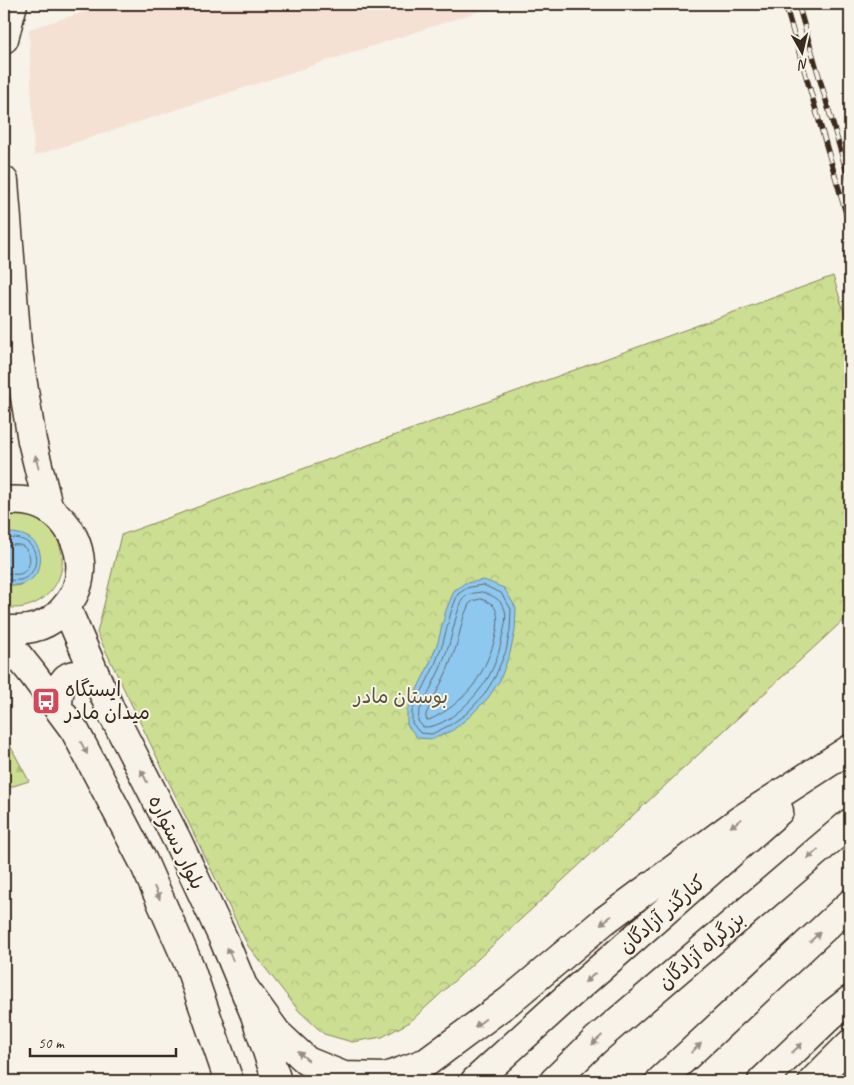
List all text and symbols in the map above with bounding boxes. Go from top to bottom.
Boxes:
north arrow [776,28,826,78]
text: N [796,55,809,74]
one-way arrow [33,455,41,470]
place label: ایستگاه میدان مادر [63,677,150,725]
park label: بوستان مادر [352,684,448,709]
bus stop icon: ایستگاه میدان مادر [31,686,61,716]
one-way arrow [80,741,88,755]
one-way arrow [140,769,148,783]
street label: بلوار دستواره [143,791,210,894]
one-way arrow [729,818,743,828]
one-way arrow [807,849,820,860]
street label: کنارگذر آزادگان [614,870,711,959]
one-way arrow [154,886,162,900]
street label: بزرگراه آزادگان [653,906,750,995]
one-way arrow [599,915,613,925]
one-way arrow [808,931,820,943]
one-way arrow [225,947,233,961]
one-way arrow [584,972,596,984]
one-way arrow [474,1017,487,1028]
scale bar [30,1025,176,1057]
text: 50 m [38,1034,65,1053]
one-way arrow [591,1034,603,1046]
one-way arrow [689,1042,701,1054]
one-way arrow [791,1042,803,1054]
one-way arrow [297,1051,310,1062]

